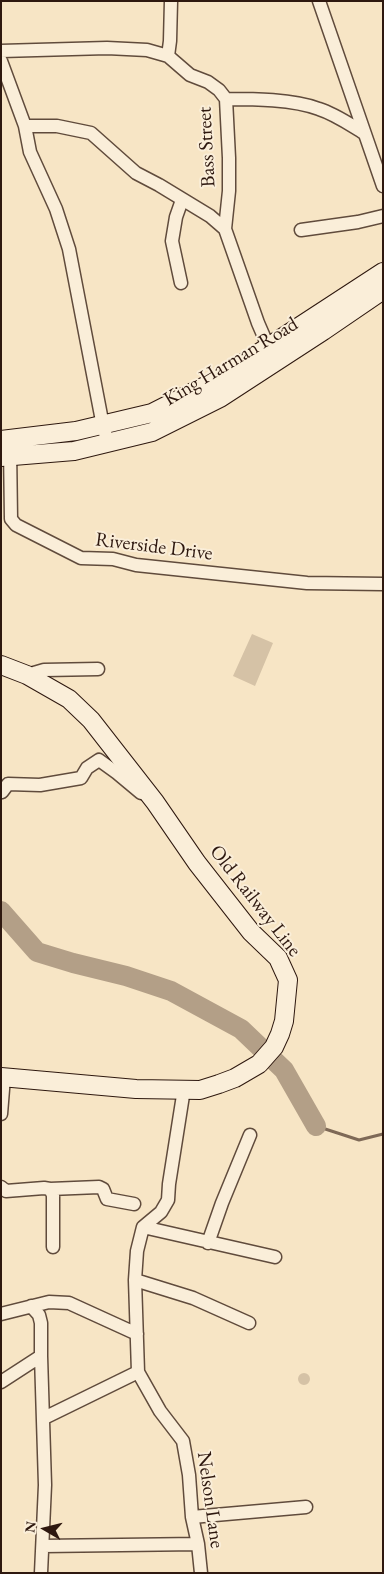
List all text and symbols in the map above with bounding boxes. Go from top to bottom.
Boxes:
street label: Bass Street [193,106,221,188]
street label: King Harman Road [159,312,303,412]
street label: Riverside Drive [94,528,214,566]
street label: Old Railway Line [204,840,306,962]
street label: Nelson Lane [191,1450,229,1550]
north arrow [20,1504,70,1554]
text: N [20,1520,40,1534]

